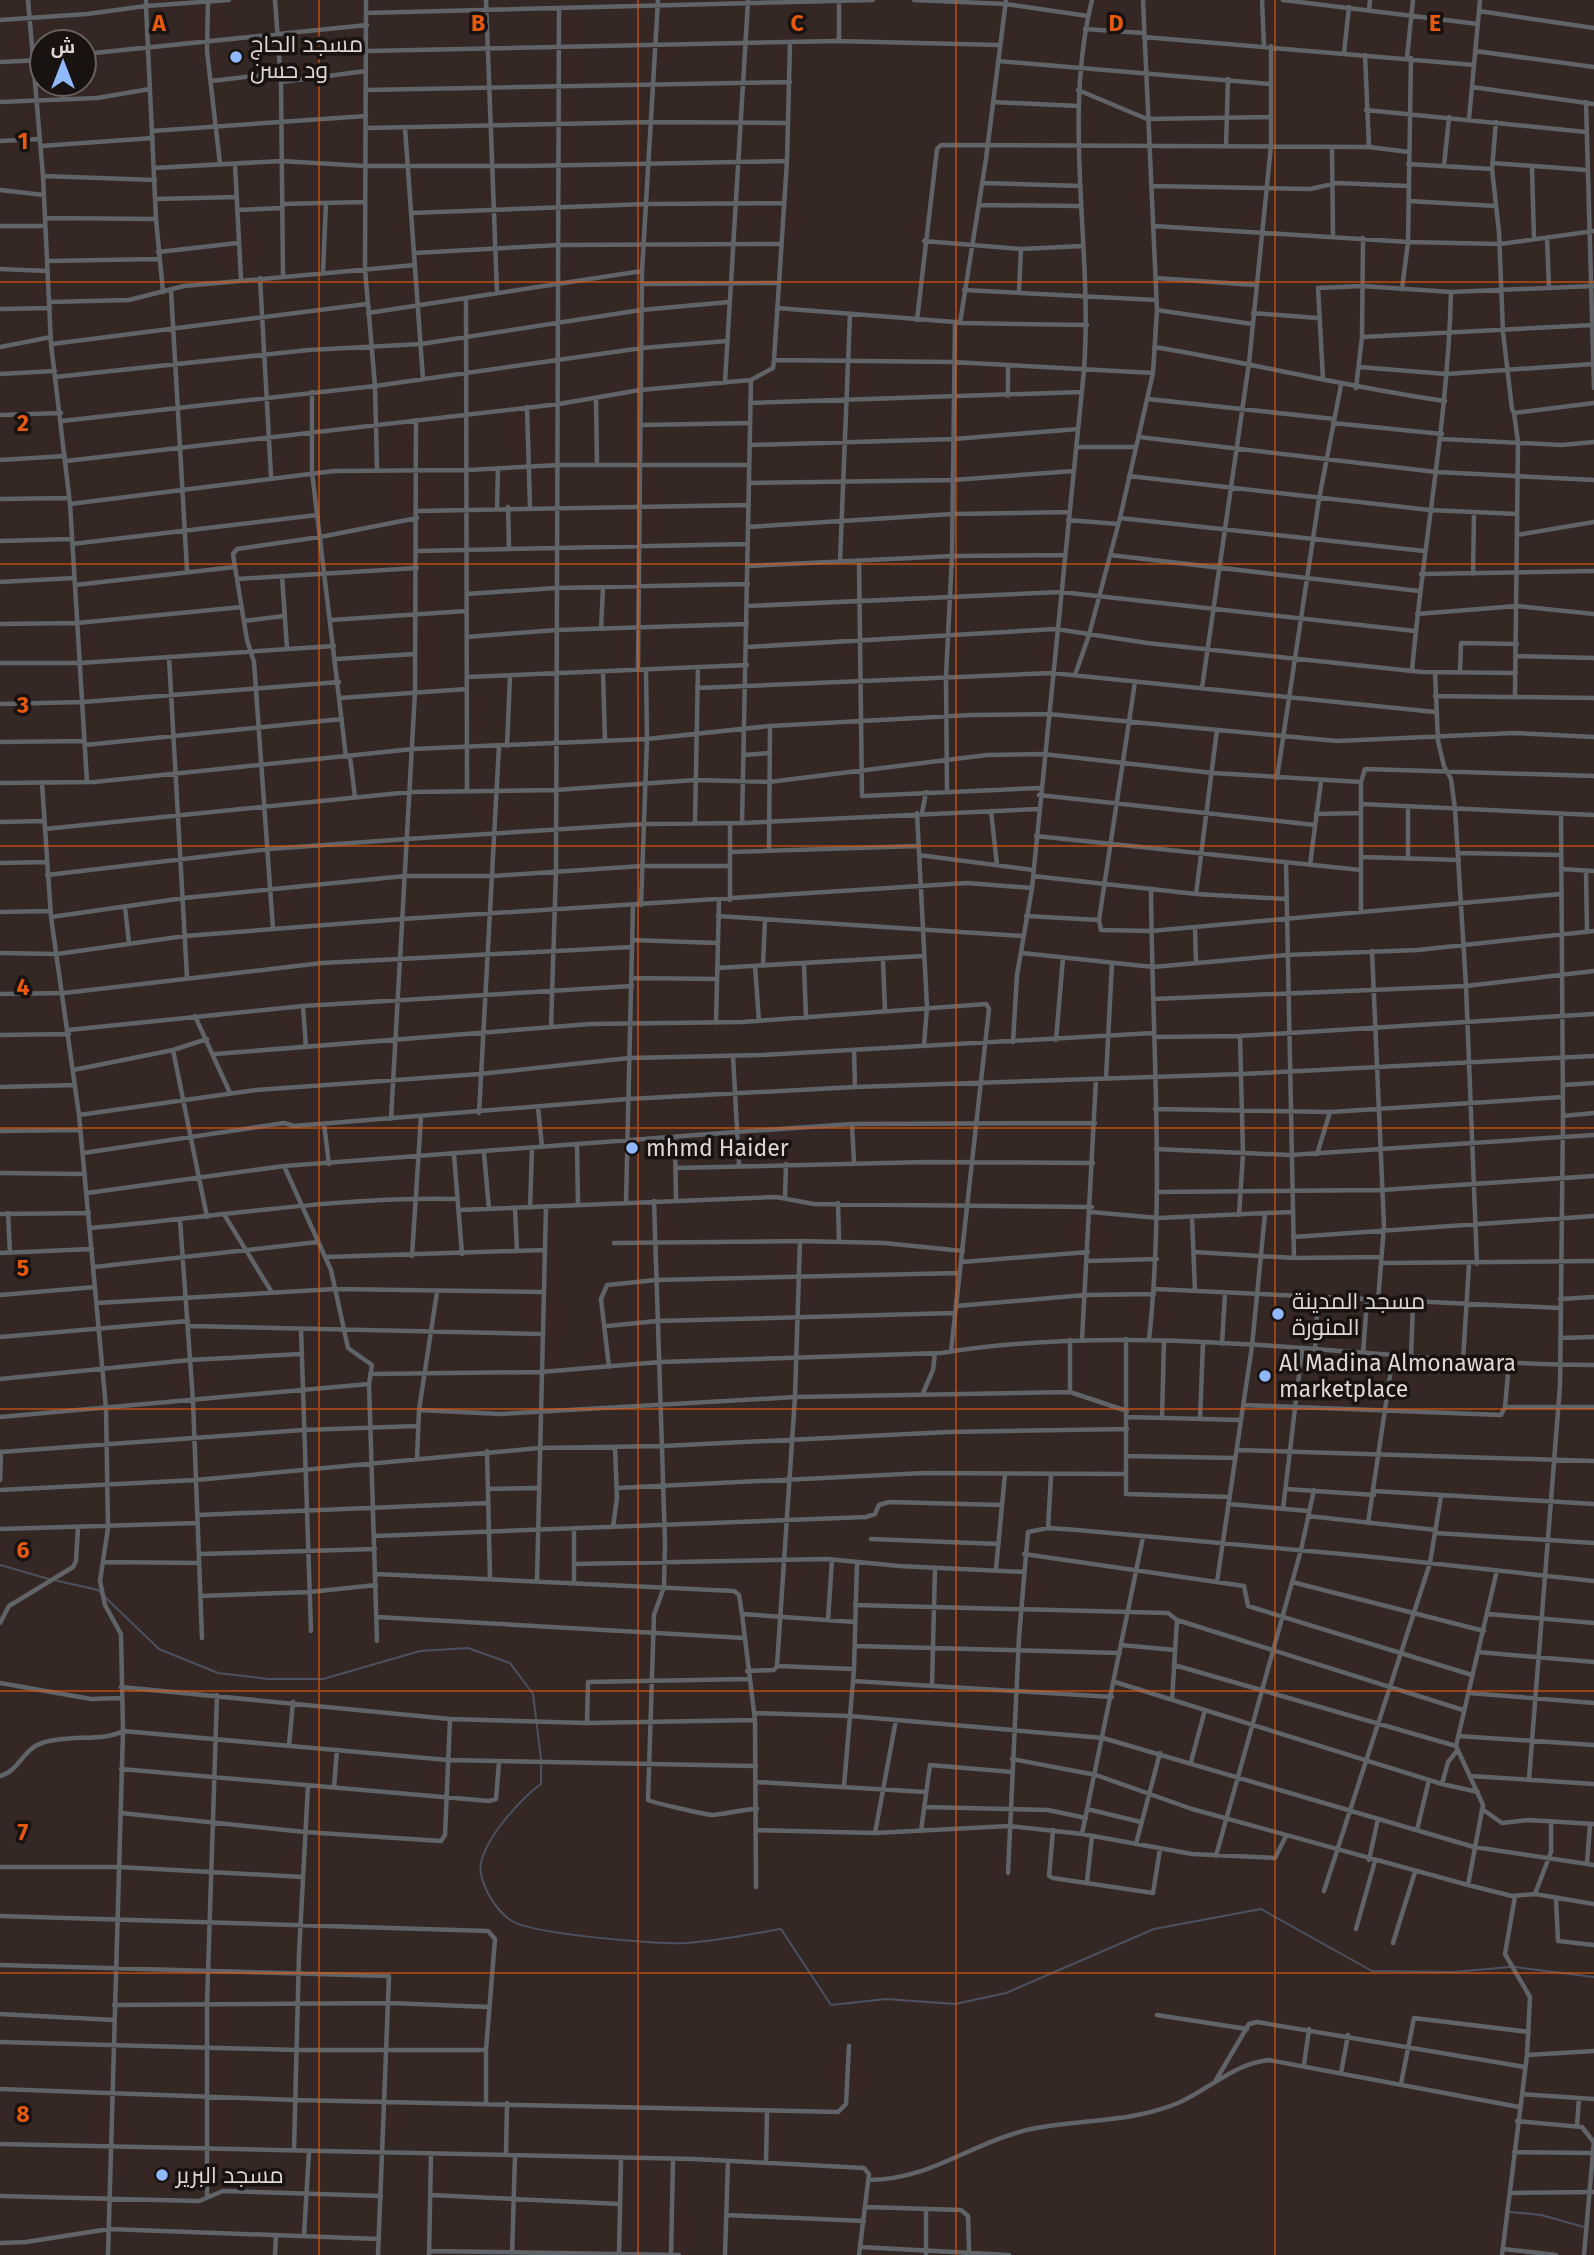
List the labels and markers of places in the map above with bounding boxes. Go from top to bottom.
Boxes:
place label: مسجد الحاج ود حسن [250,30,363,84]
marker: مسجد الحاج ود حسن [228,49,244,65]
place label: mhmd Haider [646,1134,789,1162]
marker: mhmd Haider [624,1140,640,1156]
place label: مسجد المدينة المنورة [1292,1287,1425,1341]
marker: مسجد المدينة المنورة [1270,1306,1286,1322]
place label: Al Madina Almonawara marketplace [1279,1349,1516,1403]
marker: Al Madina Almonawara marketplace [1257,1368,1273,1384]
place label: مسجد البرير [174,2161,284,2189]
marker: مسجد البرير [154,2167,170,2183]

